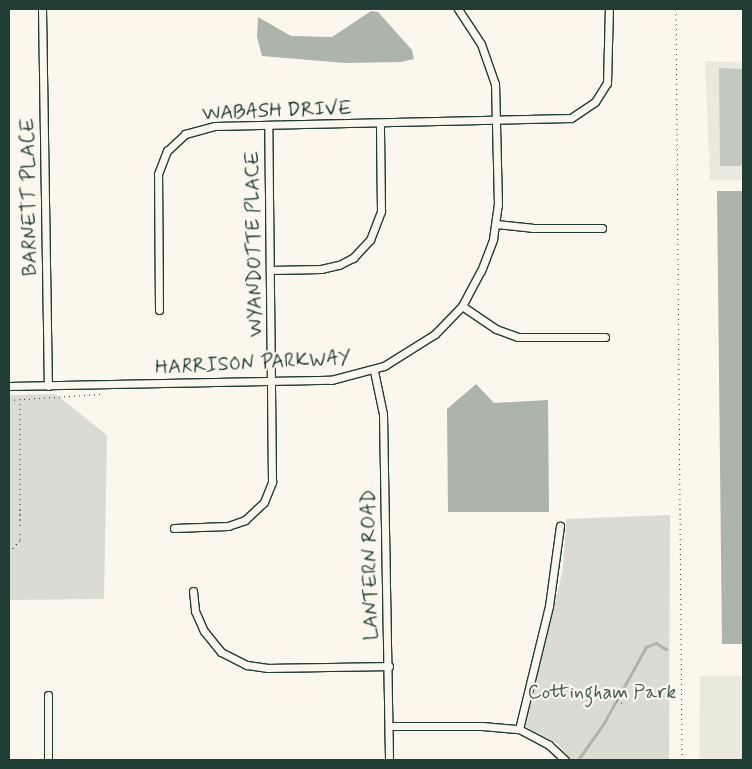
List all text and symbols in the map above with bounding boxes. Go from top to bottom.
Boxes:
street label: WABASH DRIVE [201,96,353,126]
street label: BARNETT PLACE [16,118,42,276]
street label: WYANDOTTE PLACE [240,151,268,337]
street label: HARRISON PARKWAY [156,346,350,380]
street label: LANTERN ROAD [357,491,383,639]
park label: Cottingham Park [529,680,675,704]

